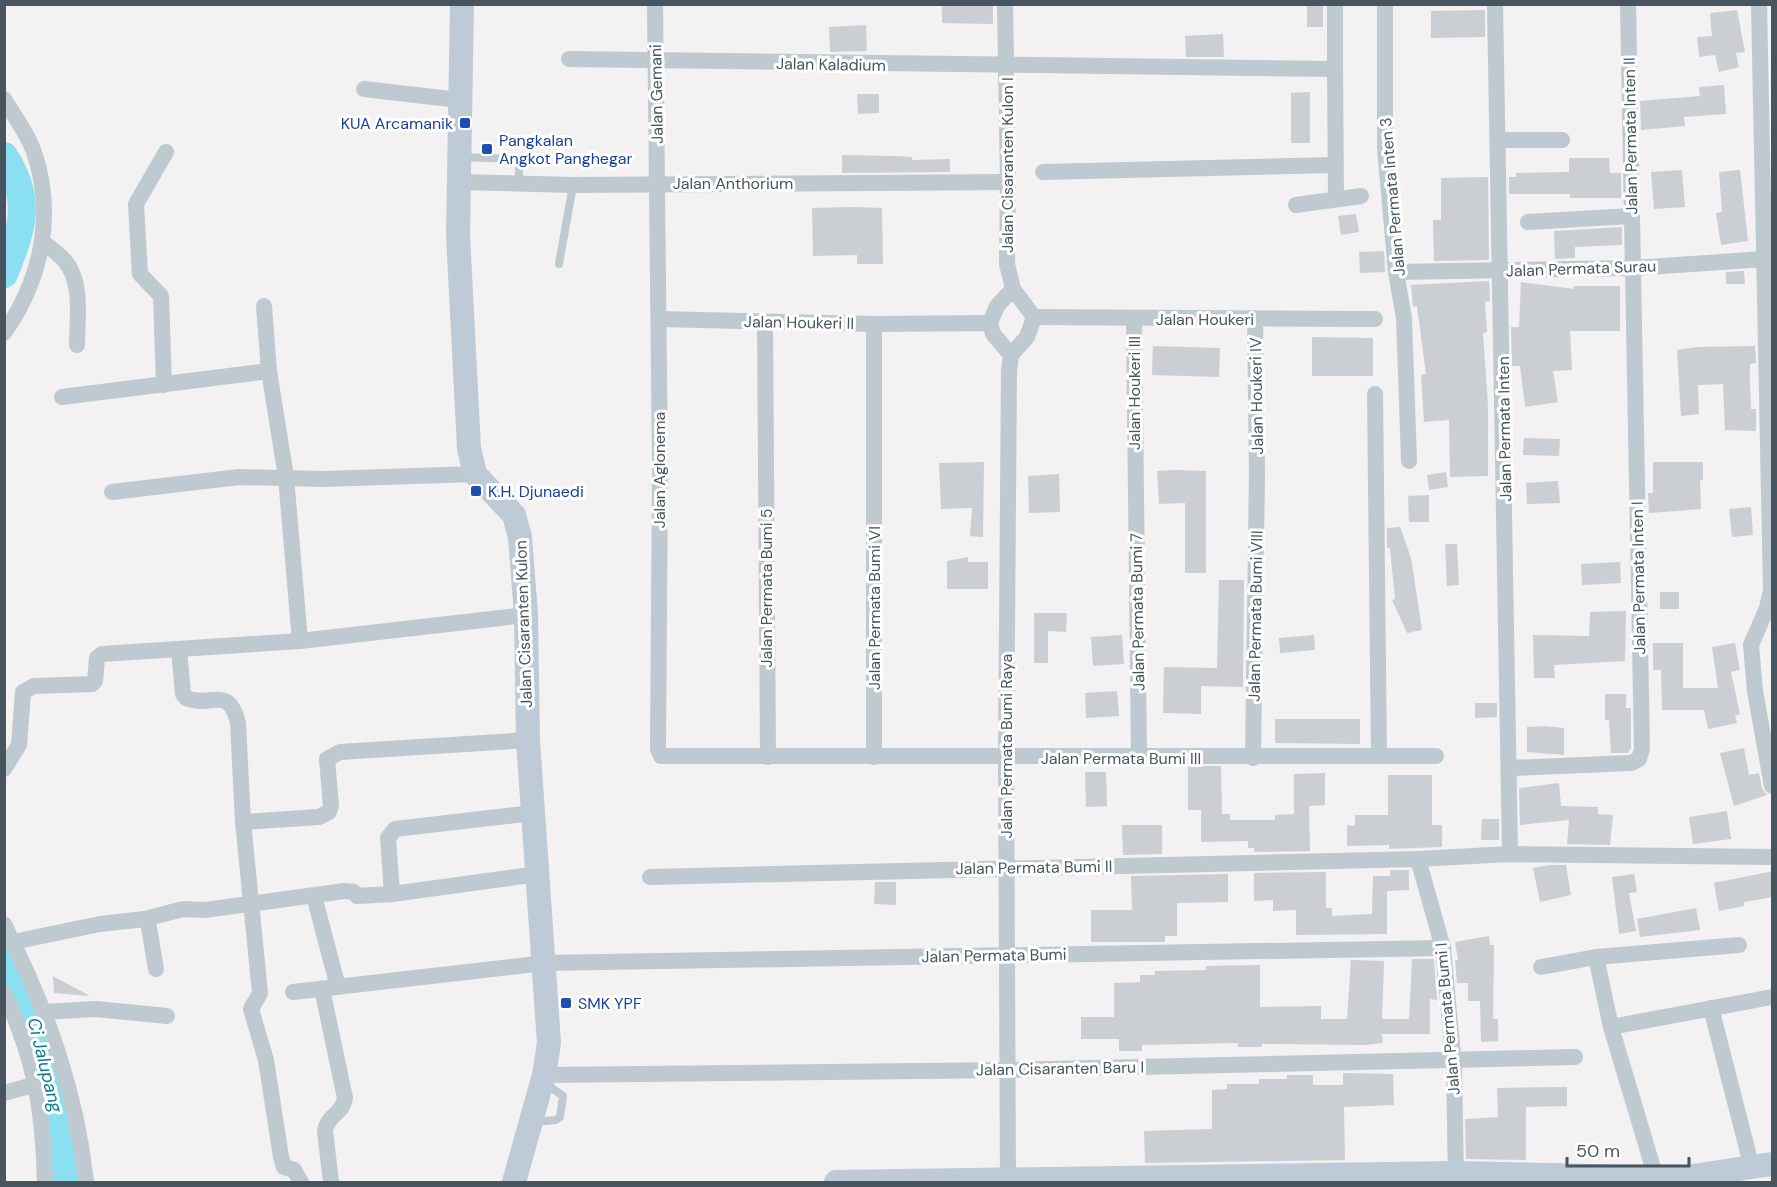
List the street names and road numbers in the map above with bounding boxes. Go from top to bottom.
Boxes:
street label: Jalan Gemani [645,44,668,144]
street label: Jalan Kaladium [776,53,886,76]
street label: Jalan Permata Inten II [1619,57,1642,215]
street label: Jalan Cisaranten Kulon I [997,77,1018,253]
street label: Jalan Permata Inten 3 [1375,117,1410,277]
street label: Jalan Anthorium [673,173,793,194]
street label: Jalan Permata Surau [1505,255,1657,282]
street label: Jalan Houkeri [1156,309,1254,330]
street label: Jalan Houkeri II [744,311,854,334]
street label: Jalan Houkeri III [1124,336,1145,450]
street label: Jalan Houkeri IV [1245,337,1268,455]
street label: Jalan Permata Inten [1493,356,1516,502]
street label: Jalan Aglonema [649,412,670,528]
street label: Jalan Permata Inten I [1627,501,1650,655]
street label: Jalan Permata Bumi 5 [756,508,777,668]
street label: Jalan Permata Bumi VI [864,526,885,690]
street label: Jalan Permata Bumi VIII [1244,530,1267,702]
street label: Jalan Permata Bumi 7 [1126,533,1149,691]
street label: Jalan Cisaranten Kulon [510,540,537,708]
street label: Jalan Permata Bumi Raya [996,654,1017,838]
street label: Jalan Permata Bumi III [1041,748,1201,769]
street label: Jalan Permata Bumi II [955,856,1113,879]
street label: Jalan Permata Bumi I [1430,942,1465,1096]
street label: Jalan Permata Bumi [921,944,1067,967]
street label: Jalan Cisaranten Baru I [976,1057,1144,1080]

